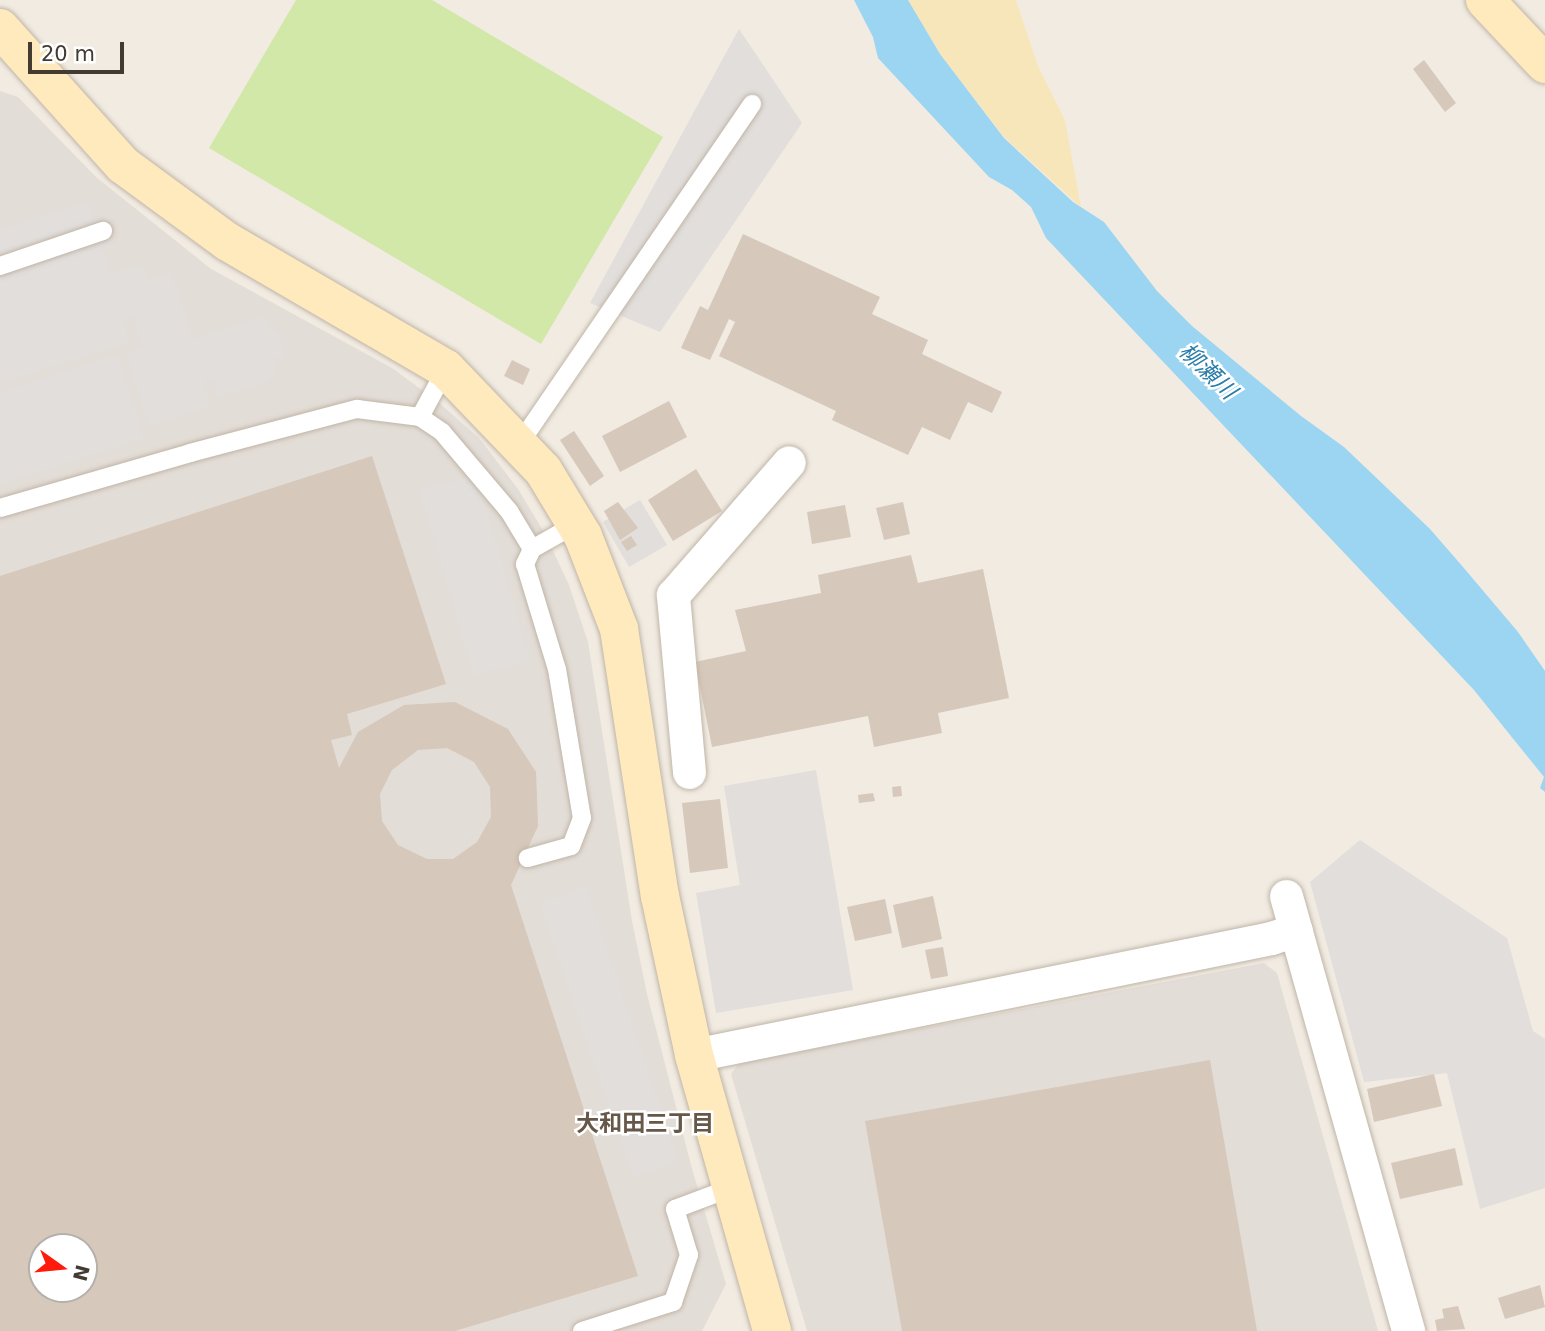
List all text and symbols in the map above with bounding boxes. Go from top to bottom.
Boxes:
scale bar [32,28,128,72]
text: 20 m [41,42,95,66]
water label: 柳瀬川 [1174,337,1242,405]
district label: 大和田三丁目 [576,1109,714,1137]
north arrow [28,1233,98,1303]
text: N [69,1262,94,1283]

